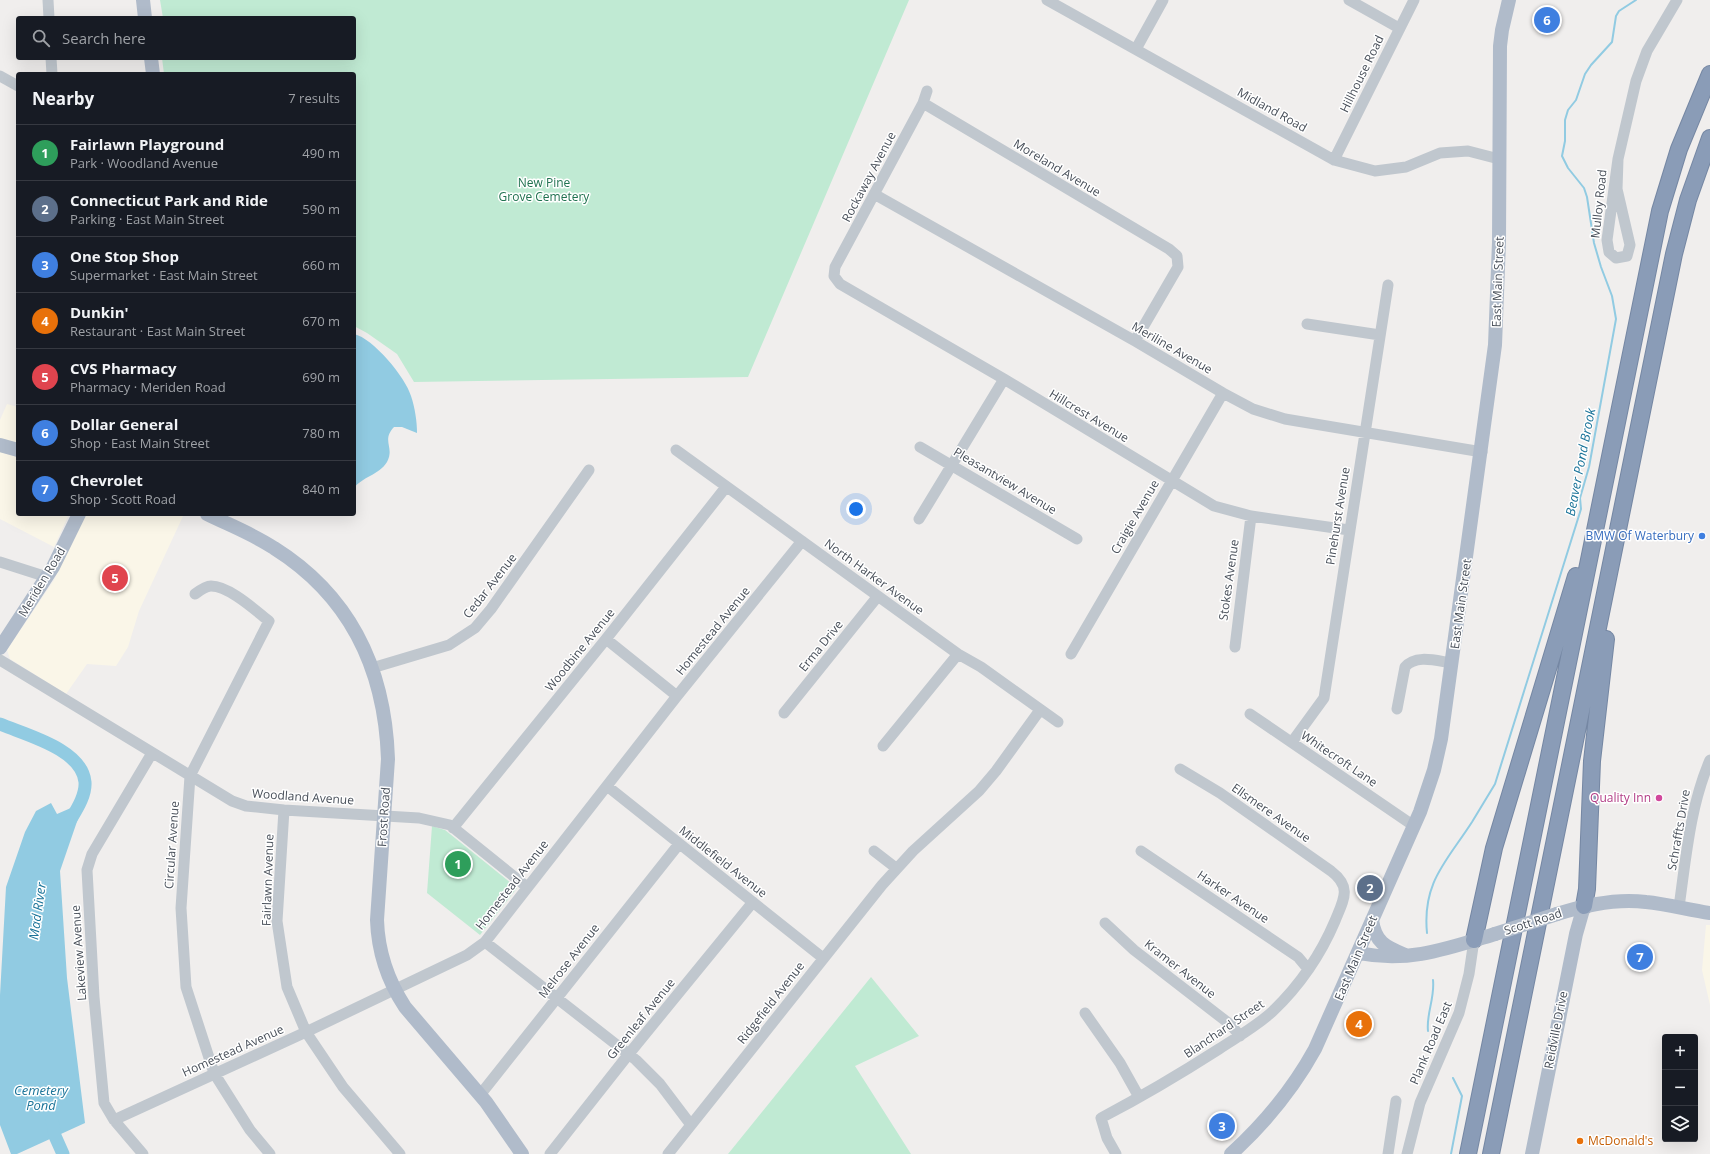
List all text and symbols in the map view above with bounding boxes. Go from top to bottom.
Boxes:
pin: 6 [1534,5,1560,35]
search box [16,16,356,60]
icon: search [30,27,52,49]
text: Search here [62,28,146,48]
street label: Hillhouse Road [1335,32,1388,115]
street label: Midland Road [1234,83,1310,136]
text: Nearby [32,87,94,110]
text: 7 results [288,89,340,107]
street label: Rockaway Avenue [838,128,900,225]
text: Fairlawn Playground [70,134,224,154]
street label: Moreland Avenue [1010,135,1104,200]
text: 1 [41,144,49,162]
text: 490 m [302,144,340,162]
text: Park · Woodland Avenue [70,154,218,172]
street label: Mulloy Road [1586,169,1611,239]
park label: New Pine Grove Cemetery [499,174,590,205]
text: Connecticut Park and Ride [70,190,268,210]
text: 2 [41,200,49,218]
text: 590 m [302,200,340,218]
text: Parking · East Main Street [70,210,224,228]
street label: East Main Street [1487,236,1508,328]
text: One Stop Shop [70,246,179,266]
text: 3 [41,256,49,274]
text: 660 m [302,256,340,274]
text: Supermarket · East Main Street [70,266,258,284]
text: Dunkin' [70,302,129,322]
text: 4 [41,312,49,330]
text: 670 m [302,312,340,330]
street label: Meriline Avenue [1129,318,1216,378]
text: Restaurant · East Main Street [70,322,245,340]
text: CVS Pharmacy [70,358,177,378]
text: 5 [41,368,49,386]
text: 690 m [302,368,340,386]
text: Pharmacy · Meriden Road [70,378,226,396]
street label: Hillcrest Avenue [1046,385,1133,446]
water label: Beaver Pond Brook [1561,406,1599,518]
text: Dollar General [70,414,178,434]
text: 6 [41,424,49,442]
text: 780 m [302,424,340,442]
text: Shop · East Main Street [70,434,210,452]
street label: Pleasantview Avenue [950,443,1060,518]
street label: Pinehurst Avenue [1321,466,1354,566]
text: Chevrolet [70,470,143,490]
street label: Craigie Avenue [1106,476,1163,557]
text: 7 [41,480,49,498]
text: 840 m [302,480,340,498]
text: Shop · Scott Road [70,490,176,508]
your location [846,499,866,519]
place label: BMW Of Waterbury [1585,527,1695,544]
marker: BMW Of Waterbury [1697,531,1707,541]
street label: North Harker Avenue [821,535,928,619]
street label: Stokes Avenue [1214,538,1243,622]
street label: Meriden Road [14,544,69,620]
street label: Cedar Avenue [459,549,521,622]
street label: East Main Street [1446,558,1475,650]
pin: 5 [102,563,128,593]
street label: Homestead Avenue [672,583,754,679]
street label: Woodbine Avenue [541,604,619,695]
street label: Erma Drive [795,616,847,675]
street label: Whitecroft Lane [1298,727,1381,791]
street label: Ellsmere Avenue [1228,779,1314,846]
street label: Woodland Avenue [251,784,355,809]
street label: Frost Road [373,786,394,848]
street label: Schraffts Drive [1663,788,1694,872]
place label: Quality Inn [1590,789,1651,806]
marker: Quality Inn [1654,793,1664,803]
street label: Circular Avenue [160,800,183,890]
street label: Middlefield Avenue [676,822,771,902]
street label: Fairlawn Avenue [257,833,278,926]
street label: Homestead Avenue [471,836,552,933]
pin: 1 [445,849,471,879]
street label: Harker Avenue [1194,866,1273,927]
pin: 2 [1357,873,1383,903]
water label: Mad River [24,880,50,941]
street label: Lakeview Avenue [67,904,90,1001]
street label: Scott Road [1502,904,1564,939]
street label: East Main Street [1330,913,1381,1003]
street label: Melrose Avenue [534,920,603,1001]
street label: Kramer Avenue [1141,935,1220,1002]
pin: 7 [1627,942,1653,972]
street label: Ridgefield Avenue [733,958,808,1047]
street label: Greenleaf Avenue [603,974,679,1063]
street label: Reidville Drive [1540,989,1571,1070]
street label: Blanchard Street [1180,995,1267,1062]
street label: Plank Road East [1405,999,1456,1087]
pin: 4 [1346,1009,1372,1039]
street label: Homestead Avenue [179,1020,287,1081]
map controls [1662,1034,1698,1142]
button: + [1662,1034,1698,1070]
button: − [1662,1070,1698,1106]
water label: Cemetery Pond [14,1081,69,1114]
button: layers [1662,1106,1698,1142]
pin: 3 [1209,1111,1235,1141]
place label: McDonald's [1588,1132,1653,1149]
marker: McDonald's [1575,1136,1585,1146]

